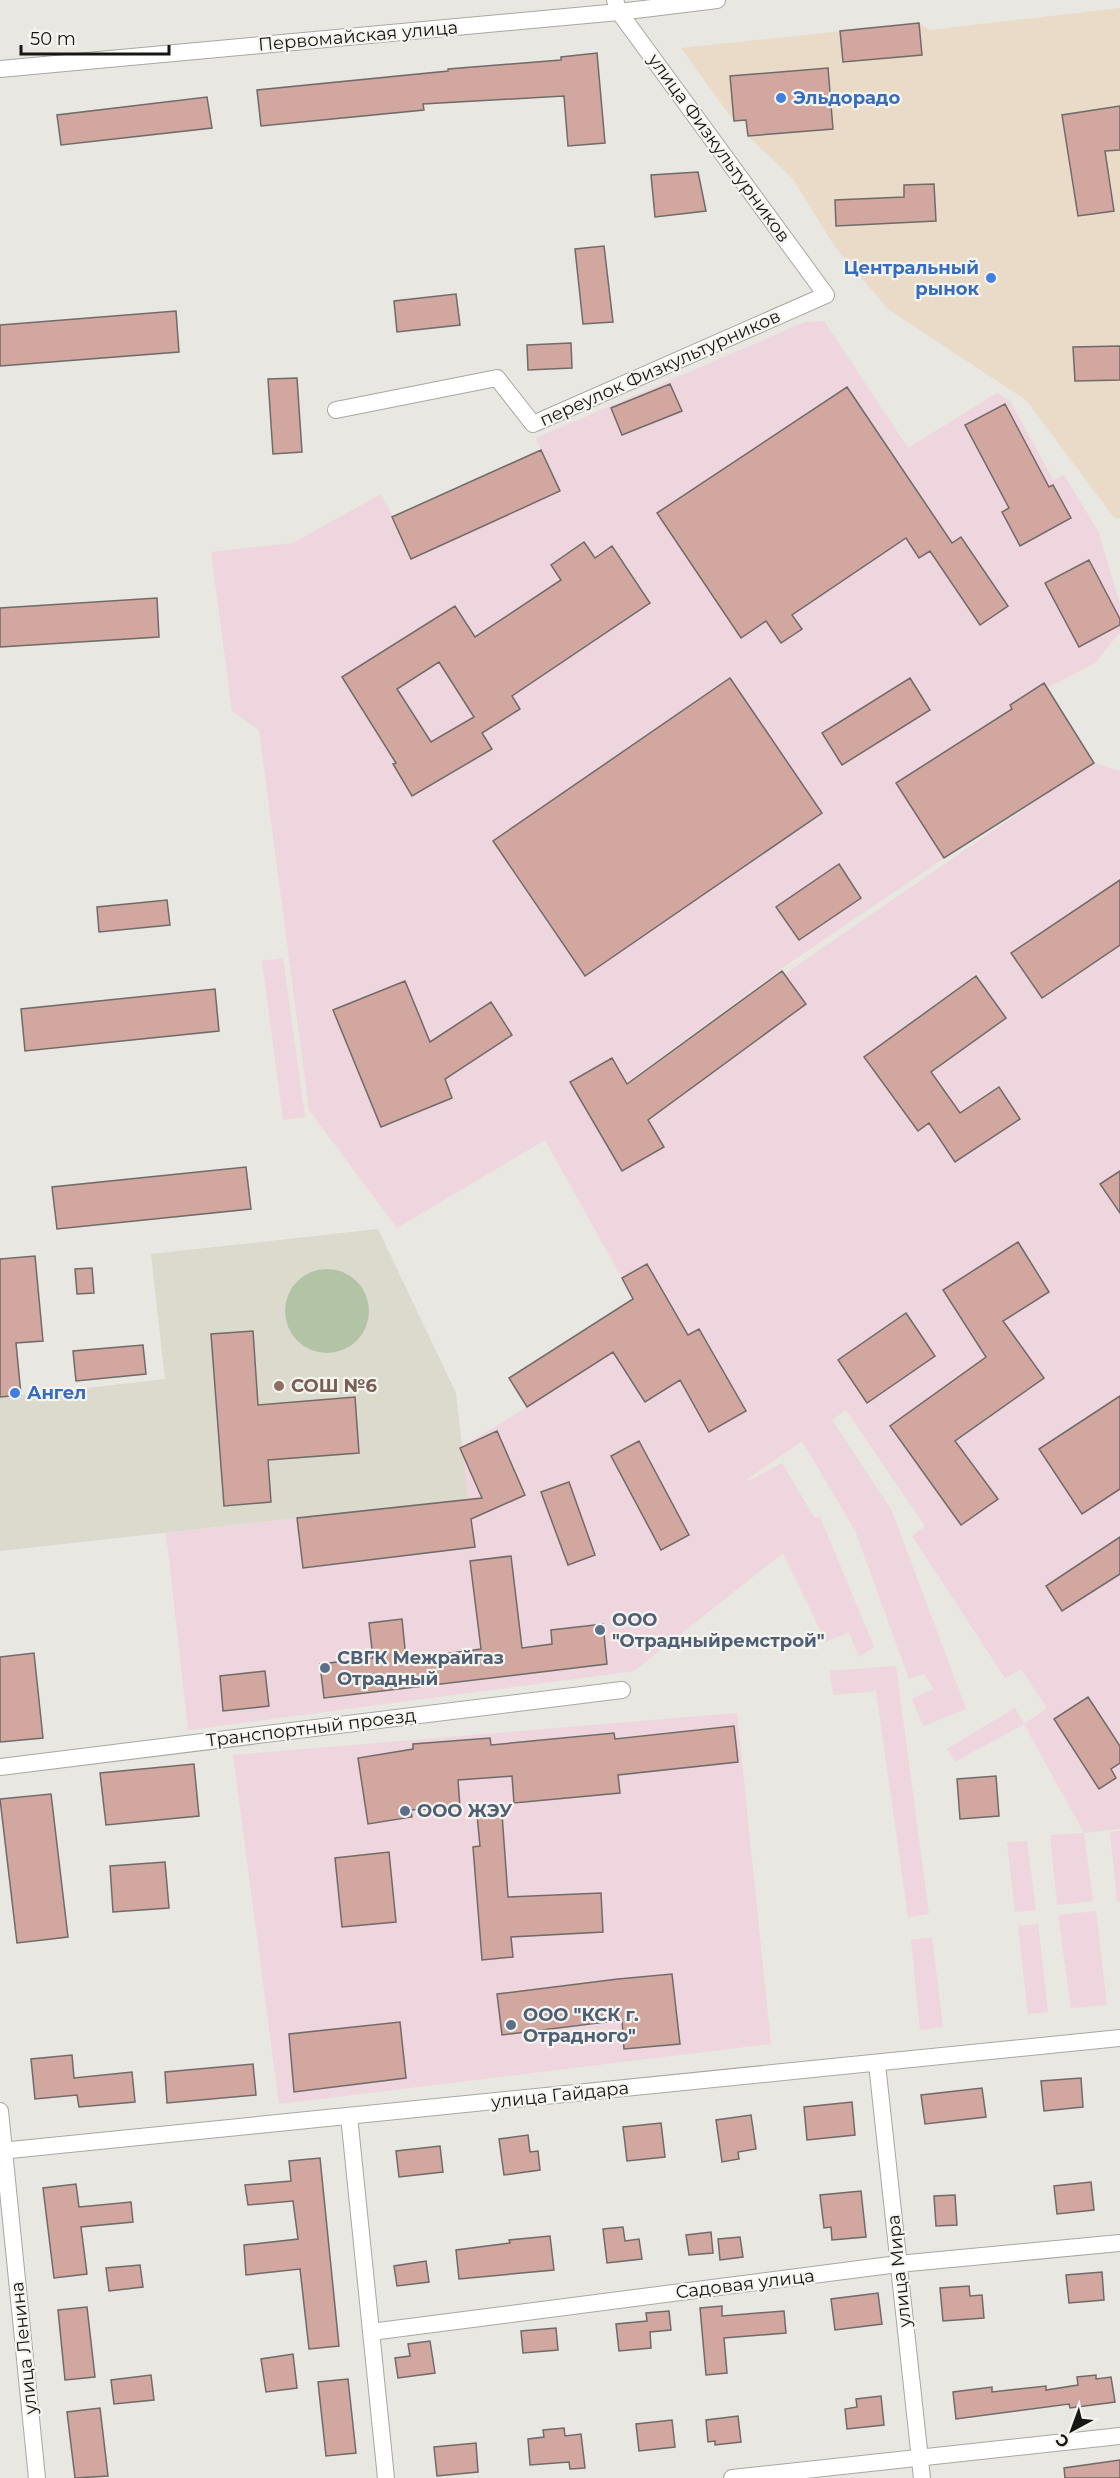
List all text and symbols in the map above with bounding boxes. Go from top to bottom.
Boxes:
street label: Первомайская улица [257,16,459,56]
scale bar [21,18,170,56]
text: 50 m [30,28,76,50]
street label: улица Физкультурников [643,49,795,247]
place label: Эльдорадо [793,87,900,109]
marker: Эльдорадо [774,91,788,105]
place label: Центральный рынок [843,257,979,300]
marker: Центральный рынок [984,271,998,285]
street label: переулок Физкультурников [536,305,784,431]
place label: СОШ №6 [291,1375,377,1397]
marker: СОШ №6 [272,1379,286,1393]
place label: Ангел [27,1382,86,1404]
marker: Ангел [8,1386,22,1400]
place label: ООО "Отрадныйремстрой" [612,1609,825,1652]
marker: ООО "Отрадныйремстрой" [593,1623,607,1637]
place label: СВГК Межрайгаз Отрадный [337,1647,504,1690]
marker: СВГК Межрайгаз Отрадный [318,1661,332,1675]
street label: Транспортный проезд [205,1704,417,1752]
place label: ООО ЖЭУ [417,1800,512,1822]
marker: ООО ЖЭУ [398,1804,412,1818]
place label: ООО "КСК г. Отрадного" [523,2004,639,2047]
marker: ООО "КСК г. Отрадного" [504,2018,518,2032]
street label: улица Гайдара [489,2077,630,2113]
street label: улица Мира [882,2213,916,2330]
street label: Садовая улица [674,2265,816,2303]
street label: улица Ленина [6,2281,42,2416]
north arrow [1042,2400,1102,2460]
text: С [1052,2430,1073,2452]

